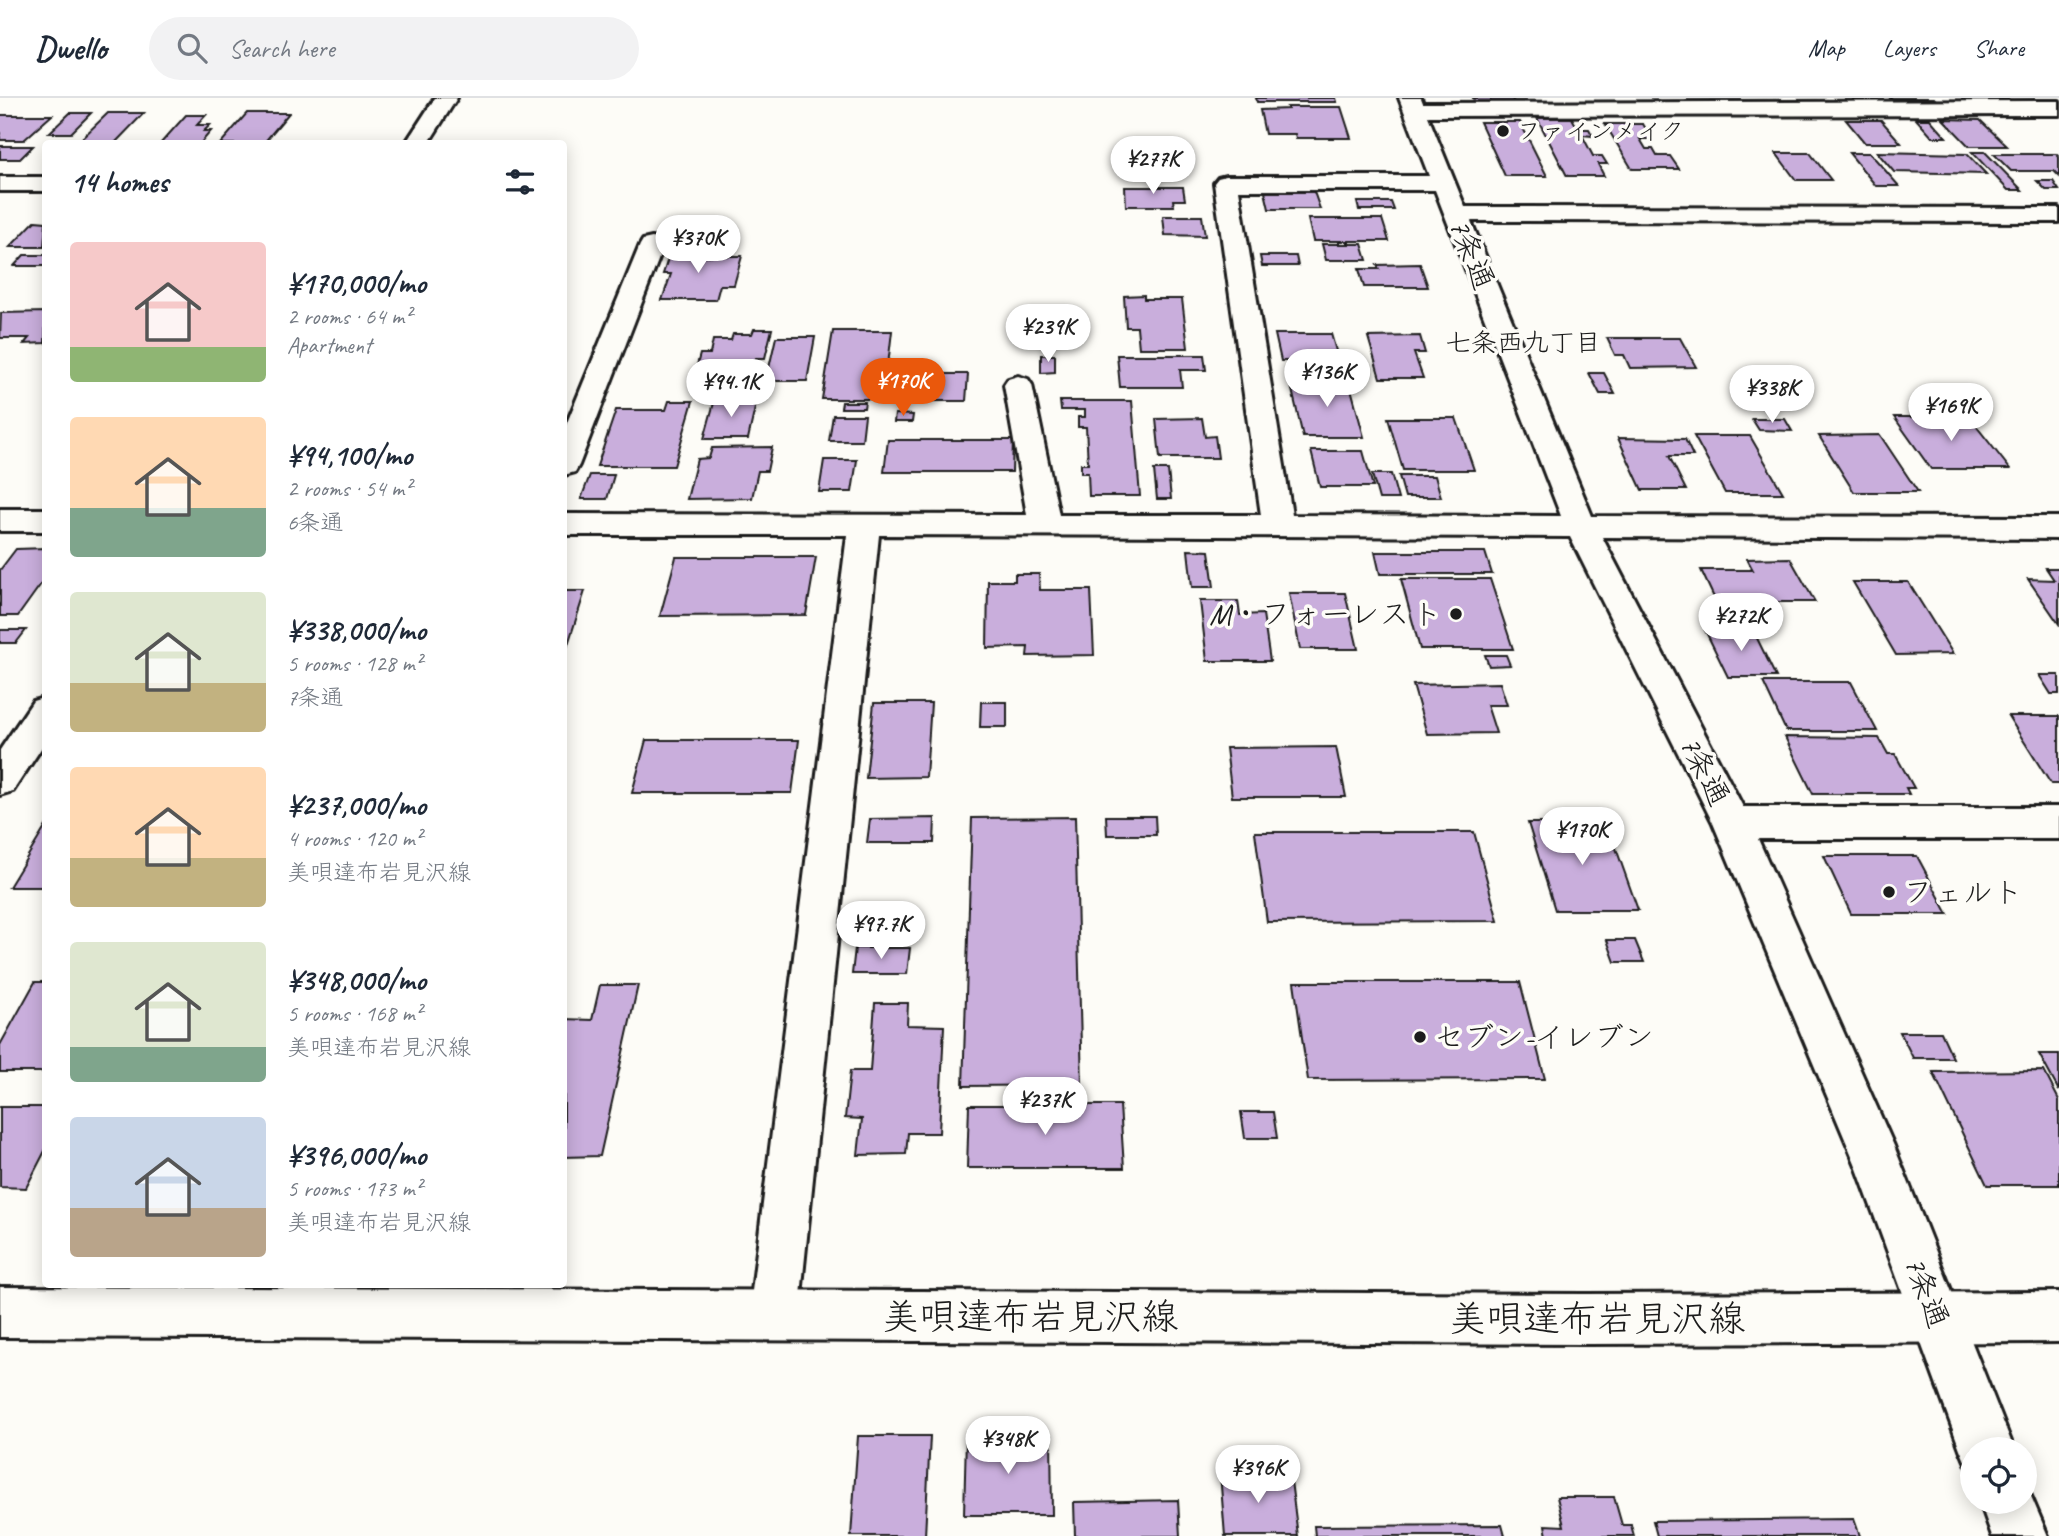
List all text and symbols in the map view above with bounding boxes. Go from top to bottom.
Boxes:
search box [149,17,639,80]
text: Dwello [35,27,107,69]
icon: search [173,29,211,67]
text: Search here [229,32,335,65]
text: Map [1808,33,1845,63]
text: Layers [1883,33,1936,63]
text: Share [1974,33,2024,63]
place label: ファインメイク [1517,116,1684,146]
marker: ファインメイク [1495,123,1511,139]
pin: ¥277K [1104,136,1202,196]
text: ¥277K [1127,144,1179,173]
text: 14 homes [70,163,168,201]
icon: filters [501,163,539,201]
street label: 7条通 [1441,213,1503,295]
pin: ¥370K [649,216,747,275]
text: ¥370K [672,223,725,252]
text: ¥170,000/mo [287,264,426,302]
icon: home [126,270,210,354]
text: 2 rooms · 64 m² [287,302,411,331]
pin: ¥239K [999,304,1097,364]
text: ¥239K [1022,312,1074,341]
district label: 七条西九丁目 [1445,326,1601,359]
text: Apartment [287,331,372,360]
pin: ¥136K [1278,350,1376,409]
text: ¥136K [1300,357,1354,386]
pin: ¥170K [854,358,952,418]
pin: ¥94.1K [674,360,788,419]
text: ¥170K [877,366,930,395]
pin: ¥338K [1723,366,1821,425]
text: ¥94.1K [702,367,760,396]
text: ¥338K [1745,373,1799,402]
pin: ¥169K [1902,384,2000,443]
text: ¥169K [1924,391,1978,420]
text: ¥94,100/mo [287,436,412,474]
icon: home [126,445,210,529]
text: 2 rooms · 54 m² [287,474,411,503]
text: 6条通 [287,508,343,537]
pin: ¥272K [1692,594,1790,653]
place label: M・フォーレスト [1209,595,1442,633]
text: ¥272K [1715,601,1768,630]
marker: M・フォーレスト [1448,606,1464,622]
text: ¥338,000/mo [287,611,426,649]
icon: home [126,620,210,704]
text: 5 rooms · 128 m² [287,649,422,678]
text: 7条通 [287,683,343,712]
street label: 7条通 [1671,730,1739,812]
text: ¥237,000/mo [287,786,426,824]
icon: home [126,795,210,879]
pin: ¥170K [1533,808,1631,867]
text: ¥170K [1556,815,1609,844]
text: 4 rooms · 120 m² [287,824,422,853]
text: 美唄達布岩見沢線 [287,858,471,887]
place label: フェルト [1903,873,2023,911]
marker: フェルト [1881,884,1897,900]
pin: ¥97.7K [824,902,938,961]
text: ¥97.7K [852,909,910,938]
text: ¥348,000/mo [287,961,426,999]
icon: home [126,970,210,1054]
text: 5 rooms · 168 m² [287,999,422,1028]
place label: セブン-イレブン [1434,1018,1654,1056]
marker: セブン-イレブン [1412,1029,1428,1045]
text: 美唄達布岩見沢線 [287,1033,471,1062]
pin: ¥237K [996,1077,1094,1137]
text: ¥237K [1019,1085,1072,1114]
text: ¥396,000/mo [287,1136,426,1174]
icon: home [126,1145,210,1229]
text: 5 rooms · 173 m² [287,1174,422,1203]
text: 美唄達布岩見沢線 [287,1208,471,1237]
street label: 7条通 [1896,1251,1958,1333]
street label: 美唄達布岩見沢線 [882,1293,1178,1340]
street label: 美唄達布岩見沢線 [1449,1295,1745,1342]
pin: ¥348K [959,1416,1057,1476]
text: ¥348K [981,1424,1035,1453]
map controls [1960,1437,2037,1514]
button: locate [1960,1437,2037,1514]
pin: ¥396K [1209,1446,1307,1505]
text: ¥396K [1231,1453,1285,1482]

